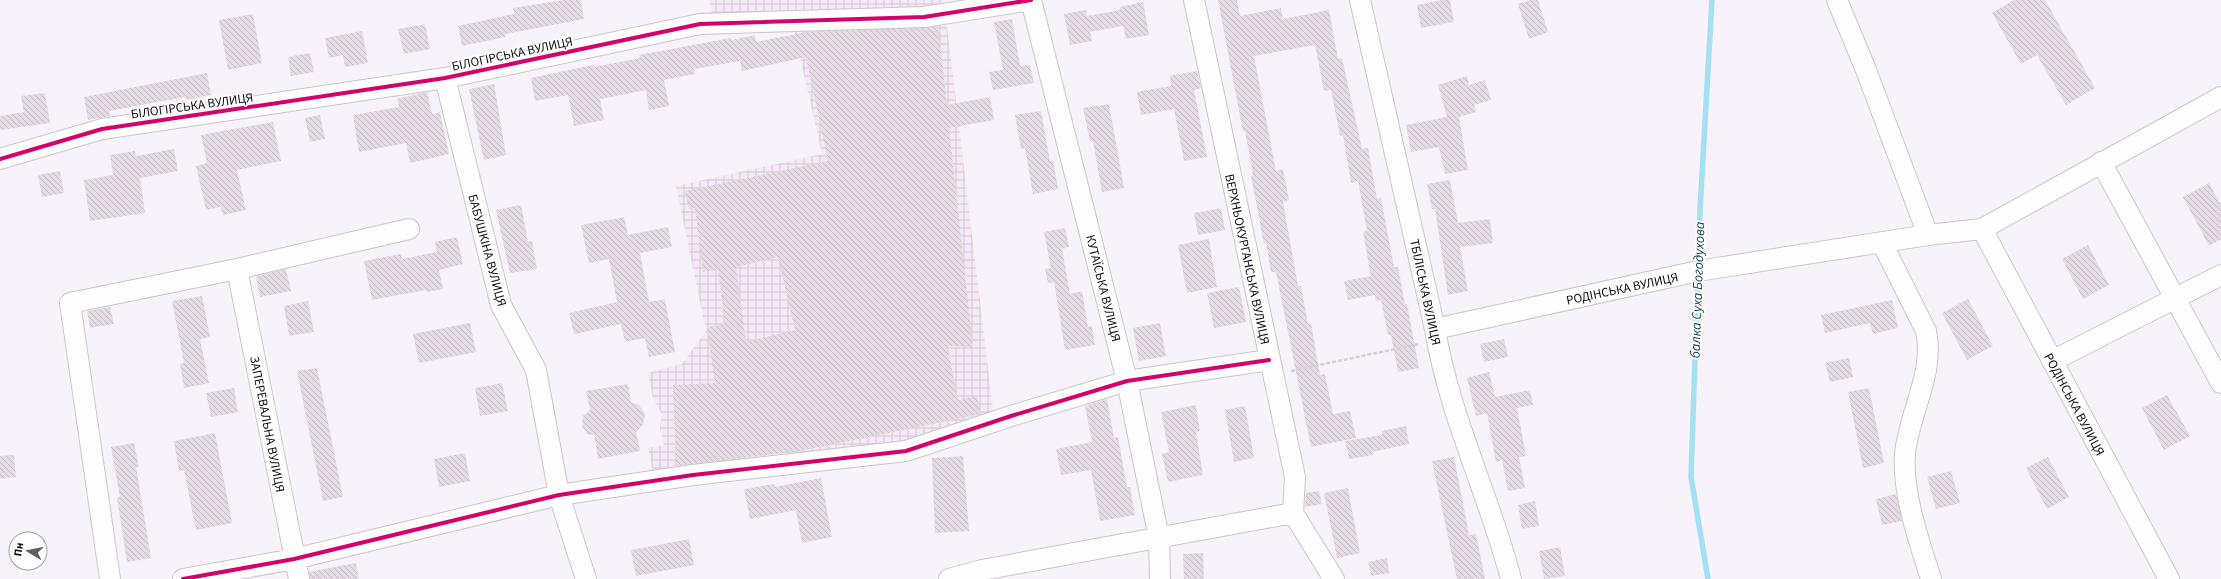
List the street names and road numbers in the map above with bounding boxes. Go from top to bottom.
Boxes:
street label: БІЛОГІРСЬКА ВУЛИЦЯ [450,32,574,76]
street label: БІЛОГІРСЬКА ВУЛИЦЯ [130,88,254,123]
street label: ВЕРХНЬОКУРГАНСЬКА ВУЛИЦЯ [1220,172,1274,346]
street label: БАБУШКІНА ВУЛИЦЯ [463,192,511,308]
street label: КУТАЇСЬКА ВУЛИЦЯ [1081,233,1125,344]
street label: ТБІЛІСЬКА ВУЛИЦЯ [1405,238,1445,347]
street label: РОДІНСЬКА ВУЛИЦЯ [1565,268,1680,310]
street label: РОДІНСЬКА ВУЛИЦЯ [2039,350,2109,459]
street label: ЗАПЕРЕВАЛЬНА ВУЛИЦЯ [245,354,289,494]

